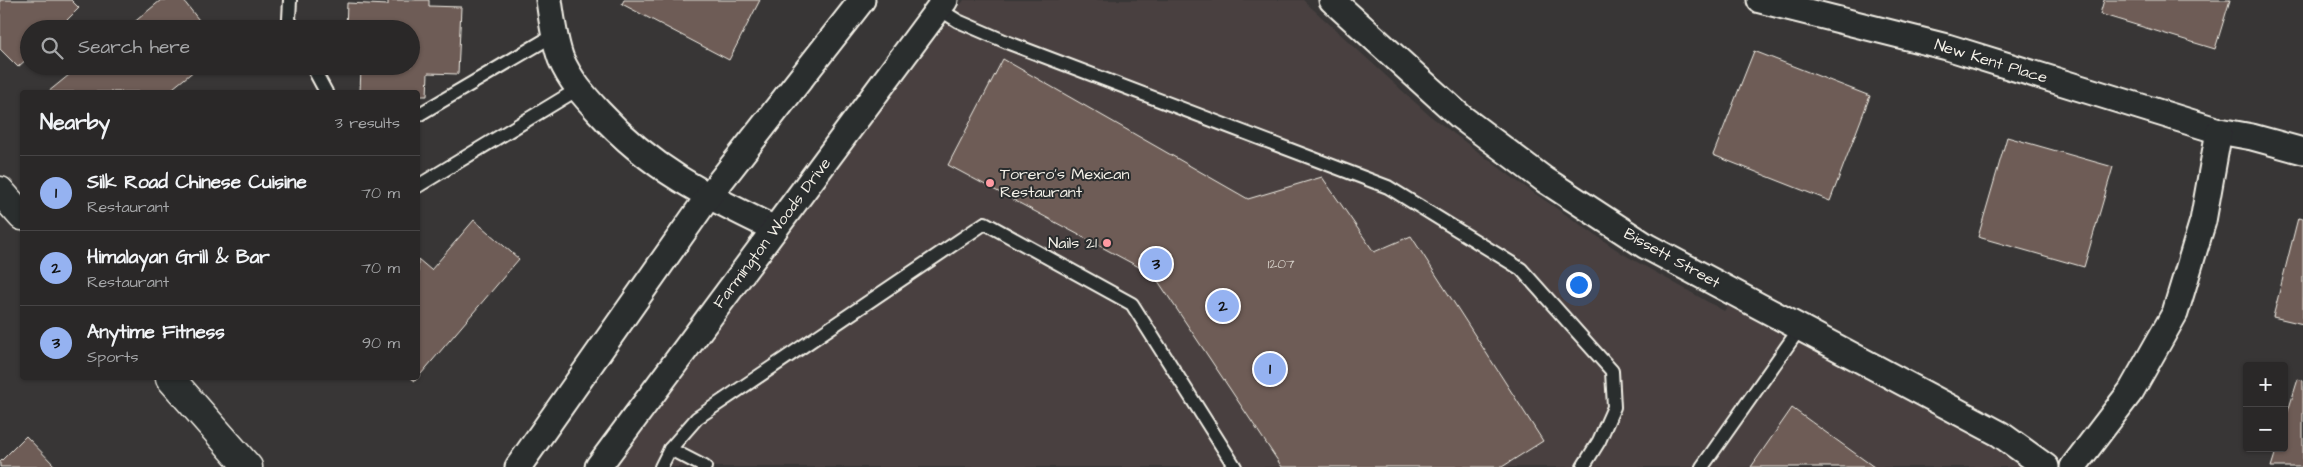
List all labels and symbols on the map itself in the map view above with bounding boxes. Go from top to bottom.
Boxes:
street label: New Kent Place [1932,33,2050,89]
street label: Farmington Woods Drive [708,153,837,313]
place label: Torero's Mexican Restaurant [1000,163,1129,203]
marker: Torero's Mexican Restaurant [984,177,996,189]
street label: Bissett Street [1620,222,1725,294]
place label: Nails 21 [1048,232,1097,254]
marker: Nails 21 [1101,237,1113,249]
pin: 3 [1140,245,1172,283]
house number: 1207 [1267,254,1295,274]
your location [1566,272,1592,298]
pin: 2 [1207,287,1239,325]
pin: 1 [1254,350,1286,388]

